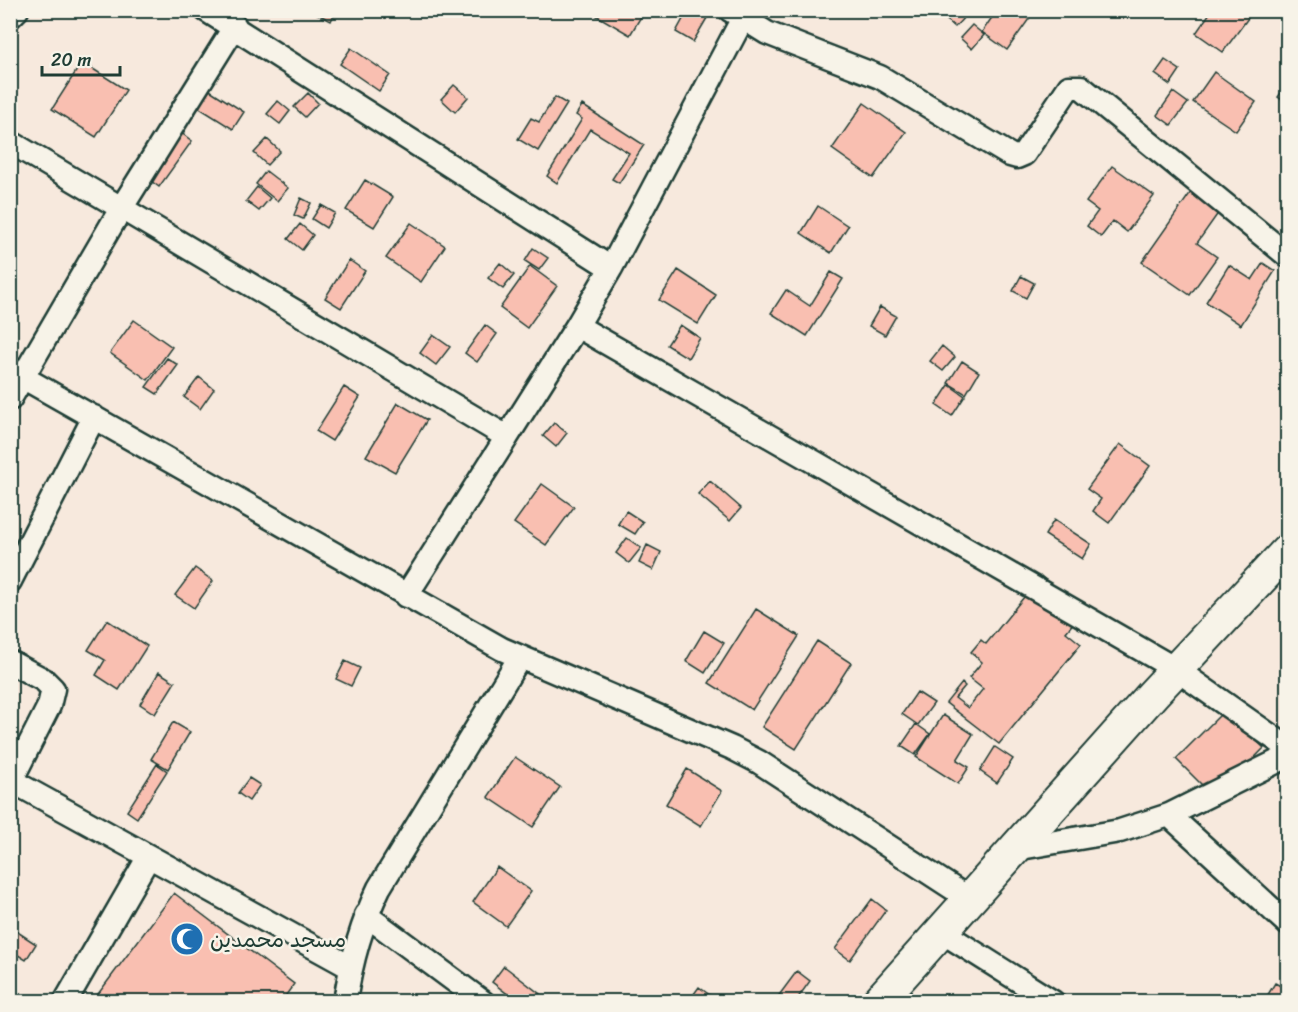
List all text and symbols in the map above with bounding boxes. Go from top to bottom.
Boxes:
scale bar [42,39,120,77]
text: 20 m [51,44,91,76]
place label: مسجد محمدين [210,920,346,959]
mosque icon: مسجد محمدين [169,921,205,957]

